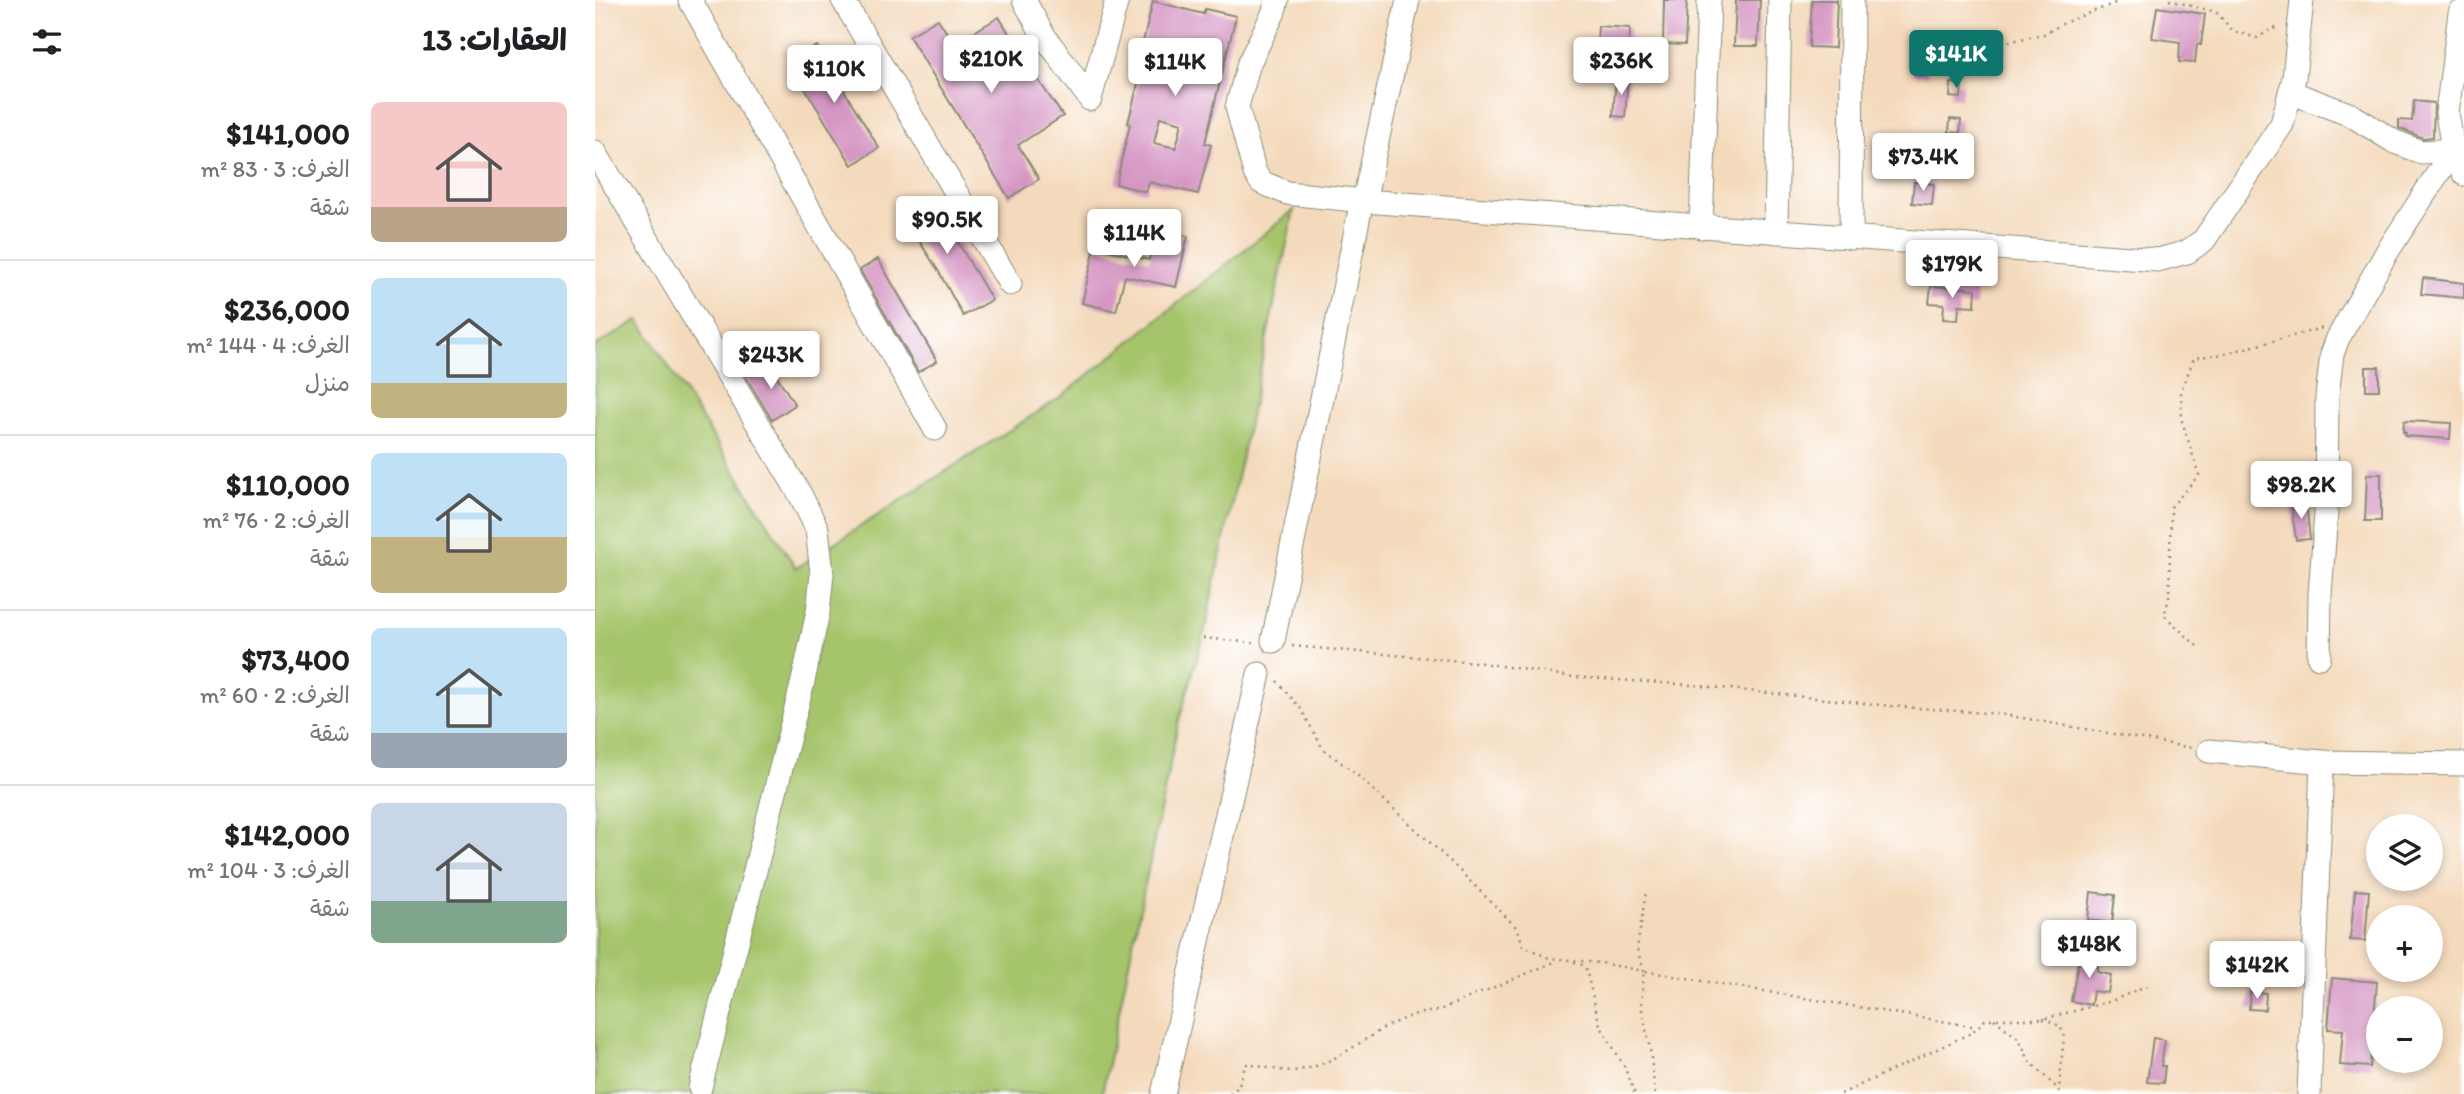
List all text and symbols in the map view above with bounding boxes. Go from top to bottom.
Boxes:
text: العقارات: 13 [422,21,567,58]
icon: filters [28,23,66,61]
pin: $141K [1907,31,2005,90]
pin: $210K [942,36,1040,95]
pin: $114K [1126,38,1224,98]
pin: $236K [1572,38,1670,97]
text: $141K [1925,39,1987,67]
text: $210K [959,44,1023,72]
pin: $110K [785,46,883,105]
text: $236K [1589,46,1653,74]
text: $114K [1144,47,1206,75]
text: $110K [803,54,865,82]
text: $141,000 [226,115,350,152]
icon: home [427,130,511,214]
pin: $73.4K [1866,134,1980,193]
text: $73.4K [1888,142,1958,170]
text: الغرف: 3 · 83 m² [201,155,350,183]
text: شقة [310,193,350,221]
pin: $90.5K [890,196,1004,256]
text: $90.5K [912,205,982,233]
pin: $114K [1085,210,1183,269]
text: $114K [1103,218,1165,246]
pin: $179K [1903,240,2001,300]
text: $179K [1922,249,1982,277]
text: $236,000 [224,291,350,328]
icon: home [427,306,511,390]
text: الغرف: 4 · 144 m² [186,331,350,359]
pin: $243K [722,332,820,391]
text: $243K [739,340,803,368]
text: منزل [305,369,350,397]
pin: $98.2K [2244,462,2358,521]
text: $110,000 [226,466,350,503]
text: $98.2K [2267,470,2335,498]
icon: home [427,481,511,565]
text: الغرف: 2 · 76 m² [203,506,350,534]
text: شقة [310,544,350,572]
text: $73,400 [241,641,350,678]
icon: home [427,656,511,740]
text: الغرف: 2 · 60 m² [200,681,350,709]
text: شقة [310,719,350,747]
map controls [2366,814,2443,1073]
button: layers [2366,814,2443,891]
text: $142,000 [225,816,350,853]
icon: home [427,831,511,915]
text: الغرف: 3 · 104 m² [187,856,350,884]
text: شقة [310,894,350,922]
button: + [2366,905,2443,982]
pin: $148K [2040,920,2138,980]
text: $148K [2057,929,2121,957]
pin: $142K [2208,942,2306,1001]
text: $142K [2226,950,2288,978]
button: − [2366,996,2443,1073]

